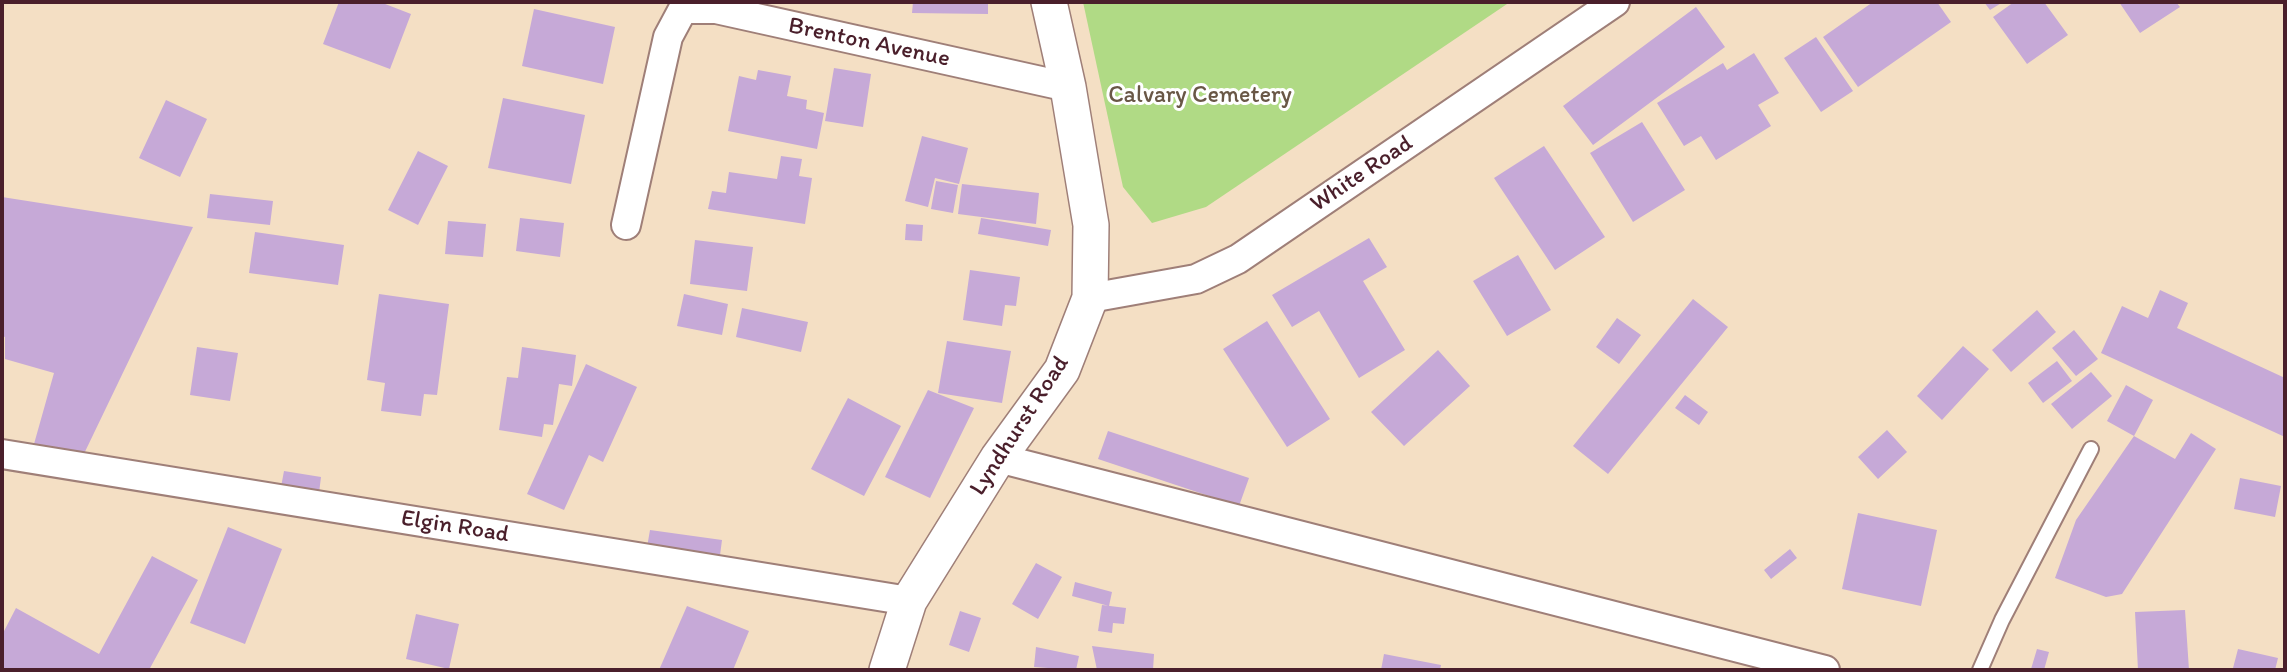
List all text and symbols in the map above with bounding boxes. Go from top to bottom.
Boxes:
street label: Brenton Avenue [786,12,952,74]
park label: Calvary Cemetery [1108,82,1292,110]
street label: White Road [1305,129,1419,219]
street label: Lyndhurst Road [964,351,1076,501]
street label: Elgin Road [399,504,511,550]

